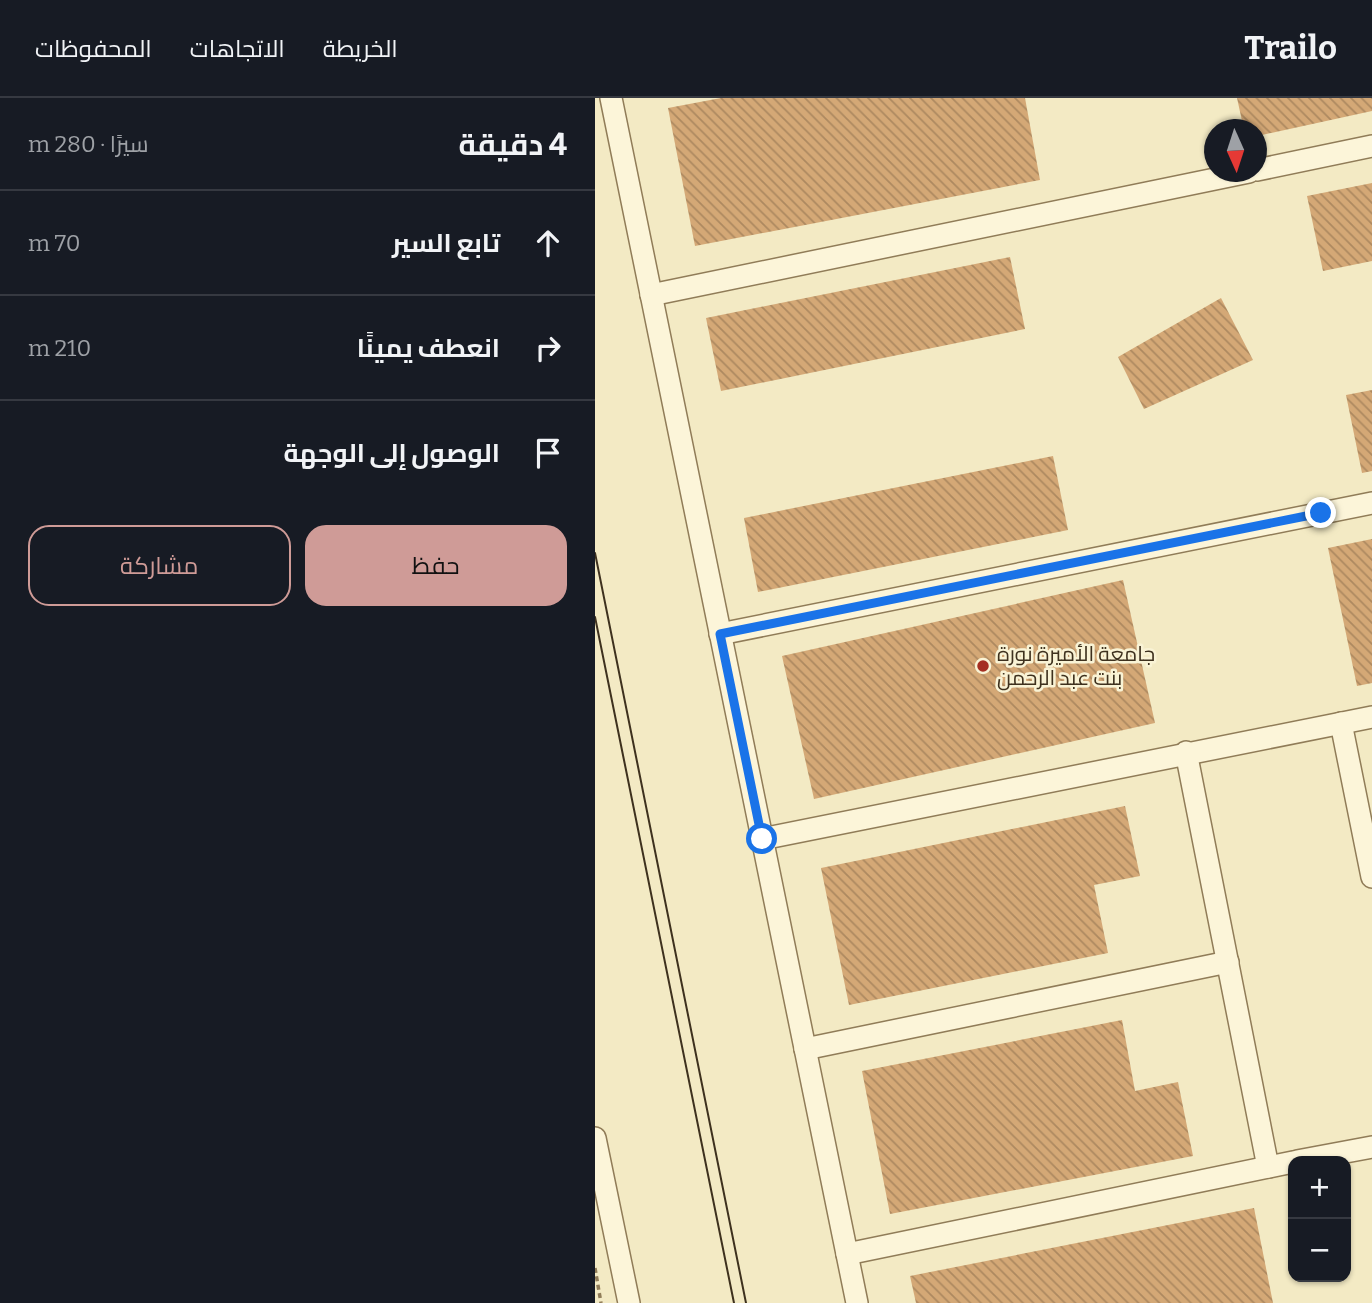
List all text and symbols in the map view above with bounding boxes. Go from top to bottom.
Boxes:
text: Trailo [1244,28,1337,68]
text: المحفوظات [35,35,152,63]
text: الاتجاهات [190,35,285,63]
text: الخريطة [323,35,398,63]
north arrow [1204,119,1267,182]
text: 4 دقيقة [459,127,567,163]
text: سيرًا · 280 m [28,130,149,158]
icon: ahead [529,224,567,262]
text: تابع السير [392,228,500,259]
text: 70 m [28,229,80,257]
icon: right [529,329,567,367]
text: انعطف يمينًا [357,333,500,364]
text: 210 m [28,334,91,362]
icon: arrive [529,434,567,472]
text: الوصول إلى الوجهة [283,438,500,469]
route end [1305,497,1336,528]
button: مشاركة [28,525,291,606]
button: حفظ [305,525,567,606]
place label: جامعة الأميرة نورة بنت عبد الرحمن [997,641,1155,691]
marker: جامعة الأميرة نورة بنت عبد الرحمن [975,658,991,674]
route start [746,823,777,854]
map controls [1288,1156,1351,1282]
button: + [1288,1156,1351,1219]
button: − [1288,1219,1351,1282]

